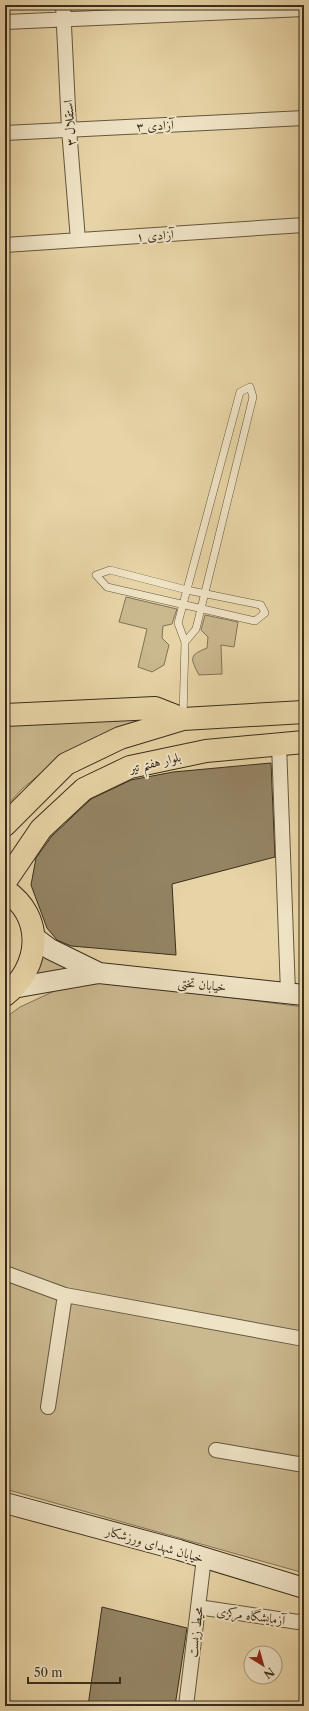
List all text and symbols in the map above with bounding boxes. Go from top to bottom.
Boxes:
street label: استقلال ۳ [59,99,79,147]
street label: آزادی ۳ [136,116,175,135]
street label: آزادی ۱ [136,226,176,245]
street label: بلوار هفتم تیر [126,748,184,782]
street label: خیابان تختی [177,973,227,996]
street label: خیابان شهدای ورزشکار [102,1522,206,1567]
street label: آزمایشگاه مرکزی [215,1602,288,1630]
street label: محیط زیست [184,1605,207,1659]
north arrow [243,1645,283,1685]
scale bar [28,1659,120,1685]
text: 50 m [34,1665,63,1680]
text: N [261,1665,277,1682]

